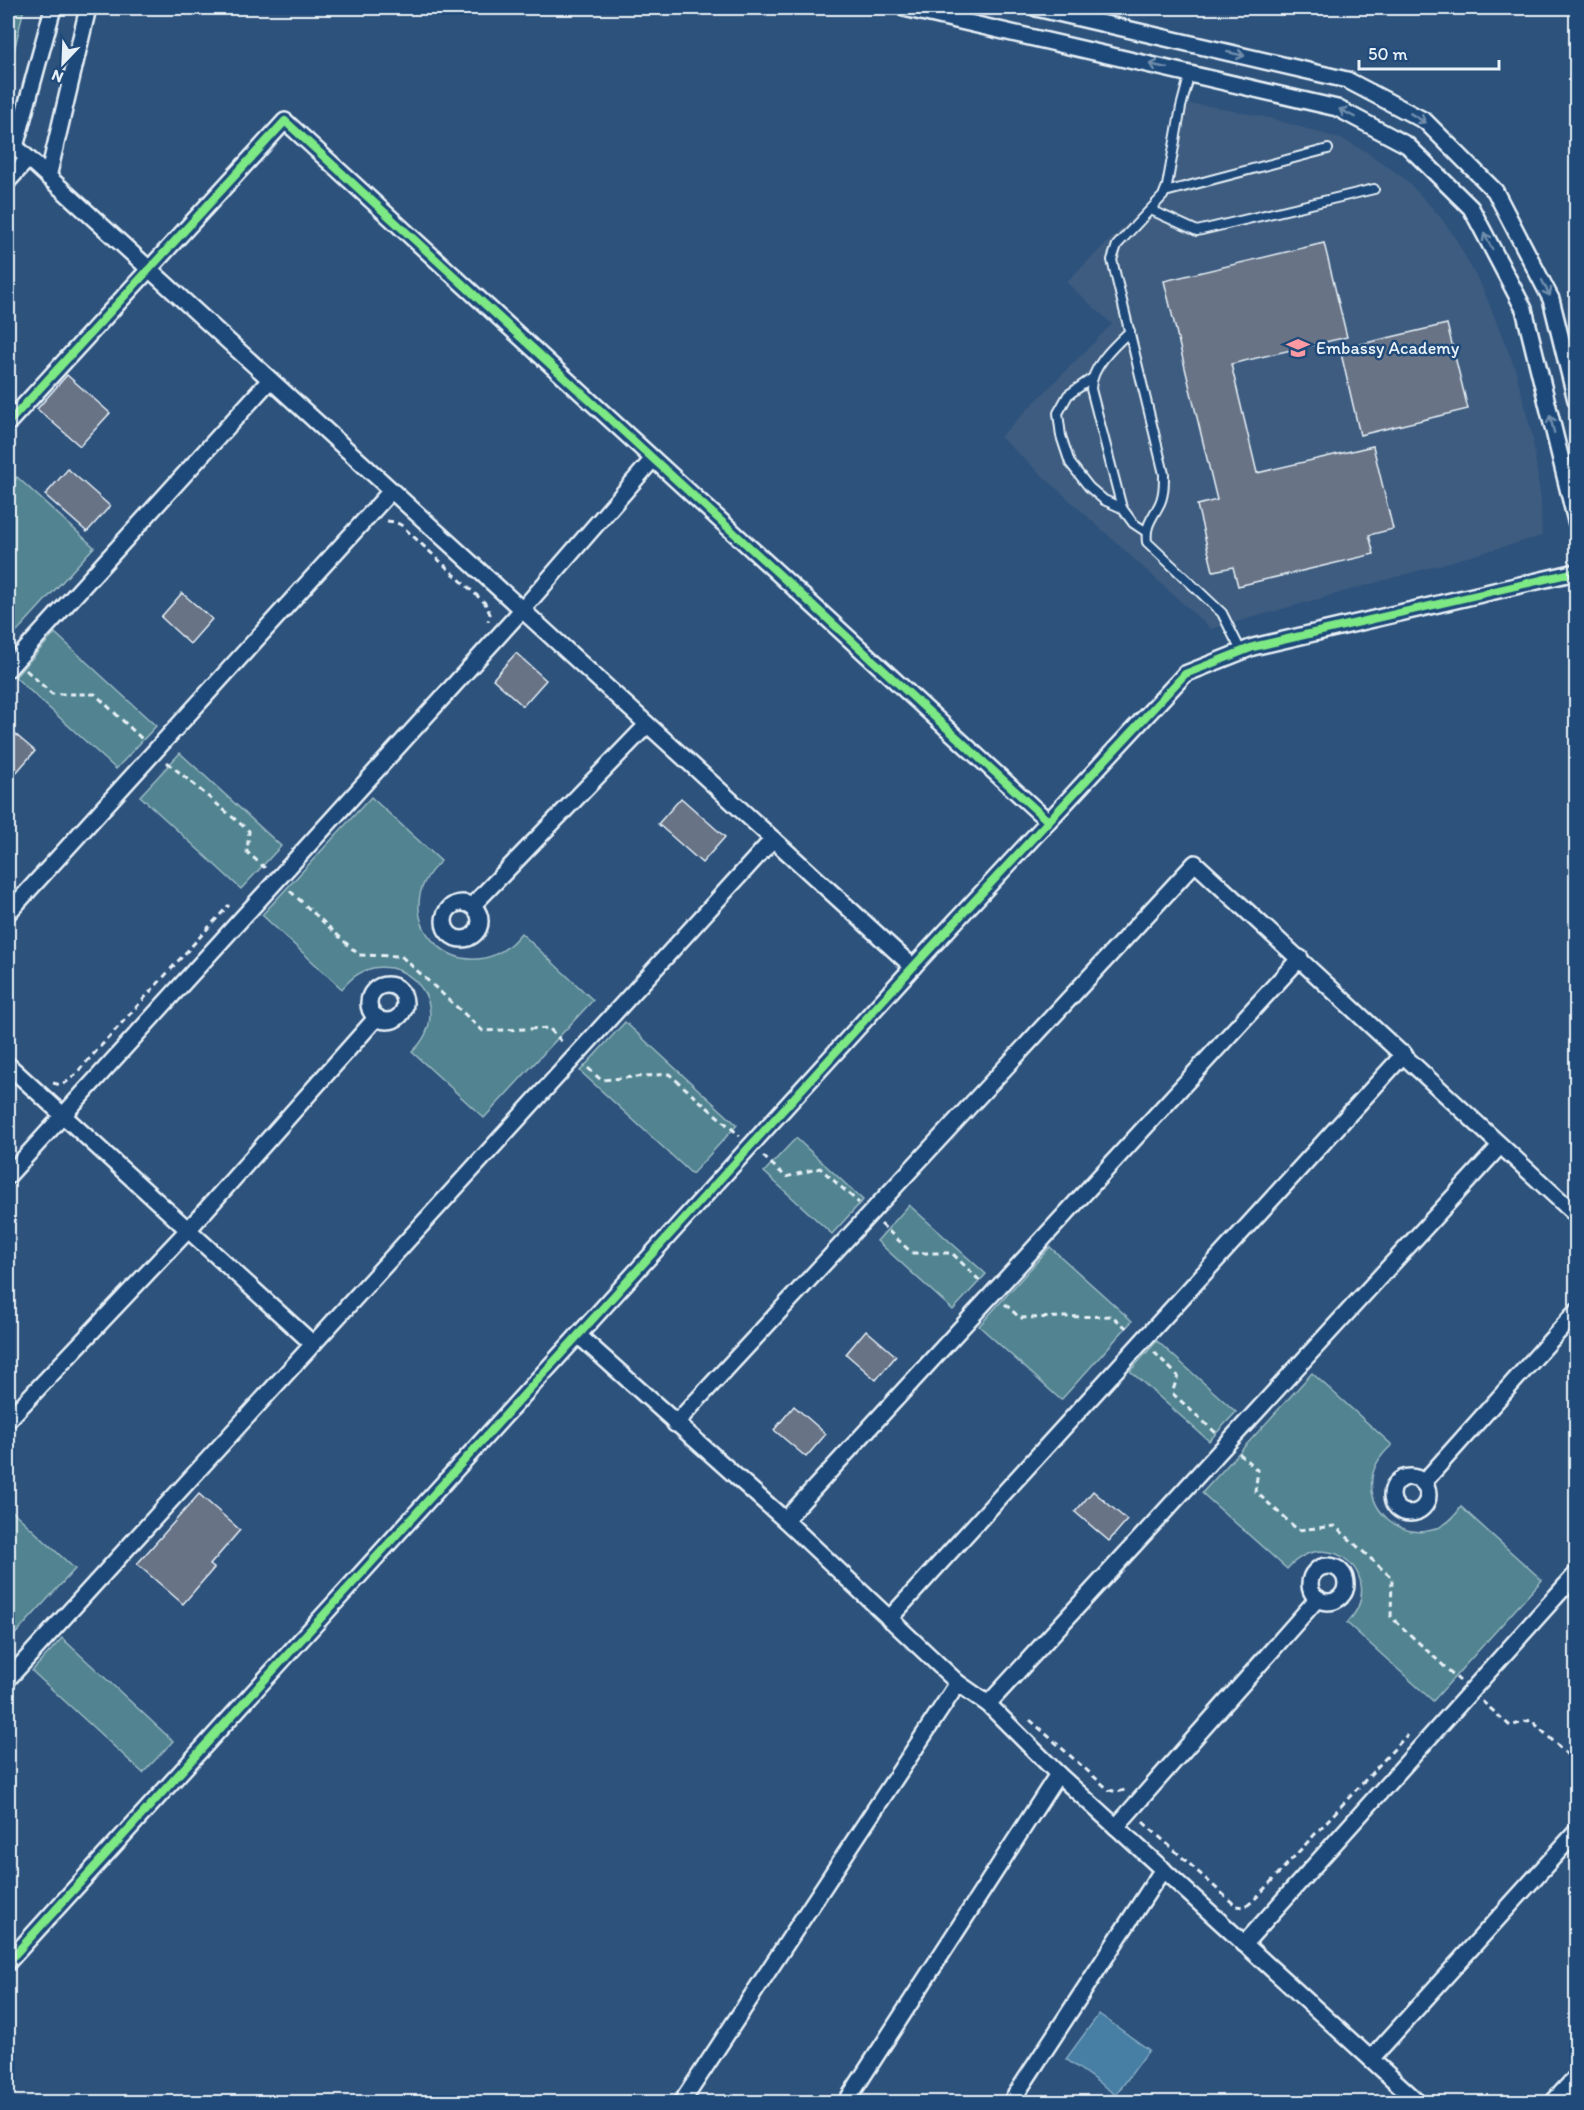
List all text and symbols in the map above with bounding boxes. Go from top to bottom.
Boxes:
north arrow [33,33,93,93]
scale bar [1359,33,1498,71]
text: 50 m [1368,43,1408,65]
one-way arrow [1226,49,1245,60]
one-way arrow [1149,60,1168,71]
text: N [49,65,66,87]
one-way arrow [1339,107,1356,119]
one-way arrow [1409,113,1426,125]
one-way arrow [1482,233,1494,250]
one-way arrow [1541,279,1552,297]
school or university icon: Embassy Academy [1285,335,1311,361]
place label: Embassy Academy [1316,337,1460,359]
one-way arrow [1546,415,1558,434]

